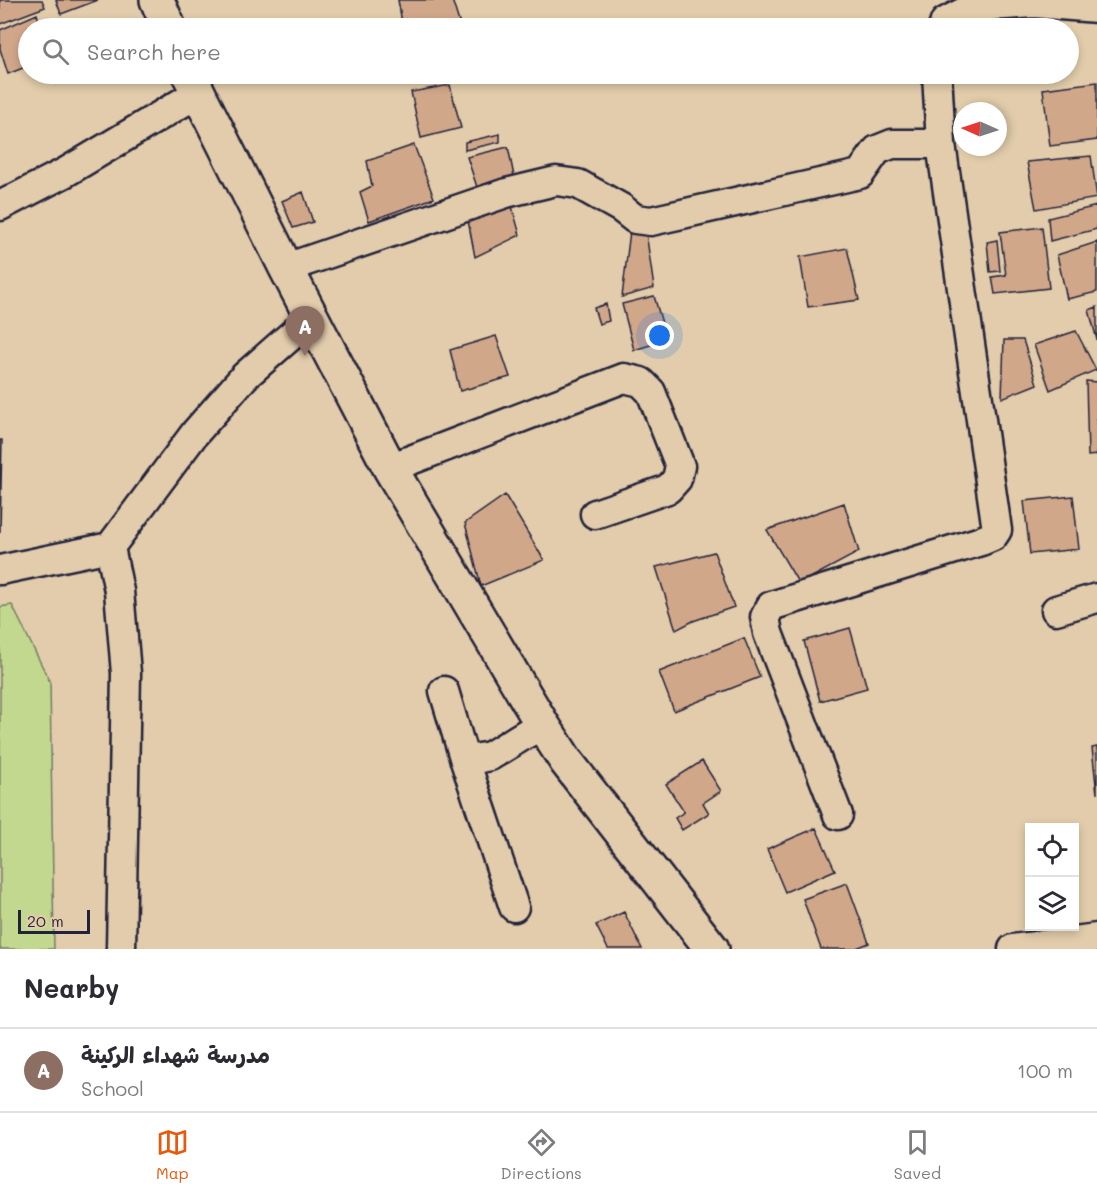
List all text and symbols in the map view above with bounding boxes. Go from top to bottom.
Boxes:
search box [18,18,1079,84]
icon: search [39,35,72,68]
text: Search here [87,37,221,66]
north arrow [953,102,1007,156]
pin: A [286,306,324,356]
your location [645,321,674,350]
map controls [1025,823,1079,931]
button: locate [1025,823,1079,877]
button: layers [1025,877,1079,931]
scale bar [18,907,90,934]
text: 20 m [27,910,64,931]
text: Nearby [24,971,119,1005]
text: مدرسة شهداء الركينة [81,1040,270,1069]
text: A [37,1057,50,1083]
text: 100 m [1017,1057,1073,1083]
text: School [81,1075,144,1101]
tab: Map [156,1126,189,1183]
tab: Directions [501,1126,582,1183]
tab: Saved [894,1126,941,1183]

